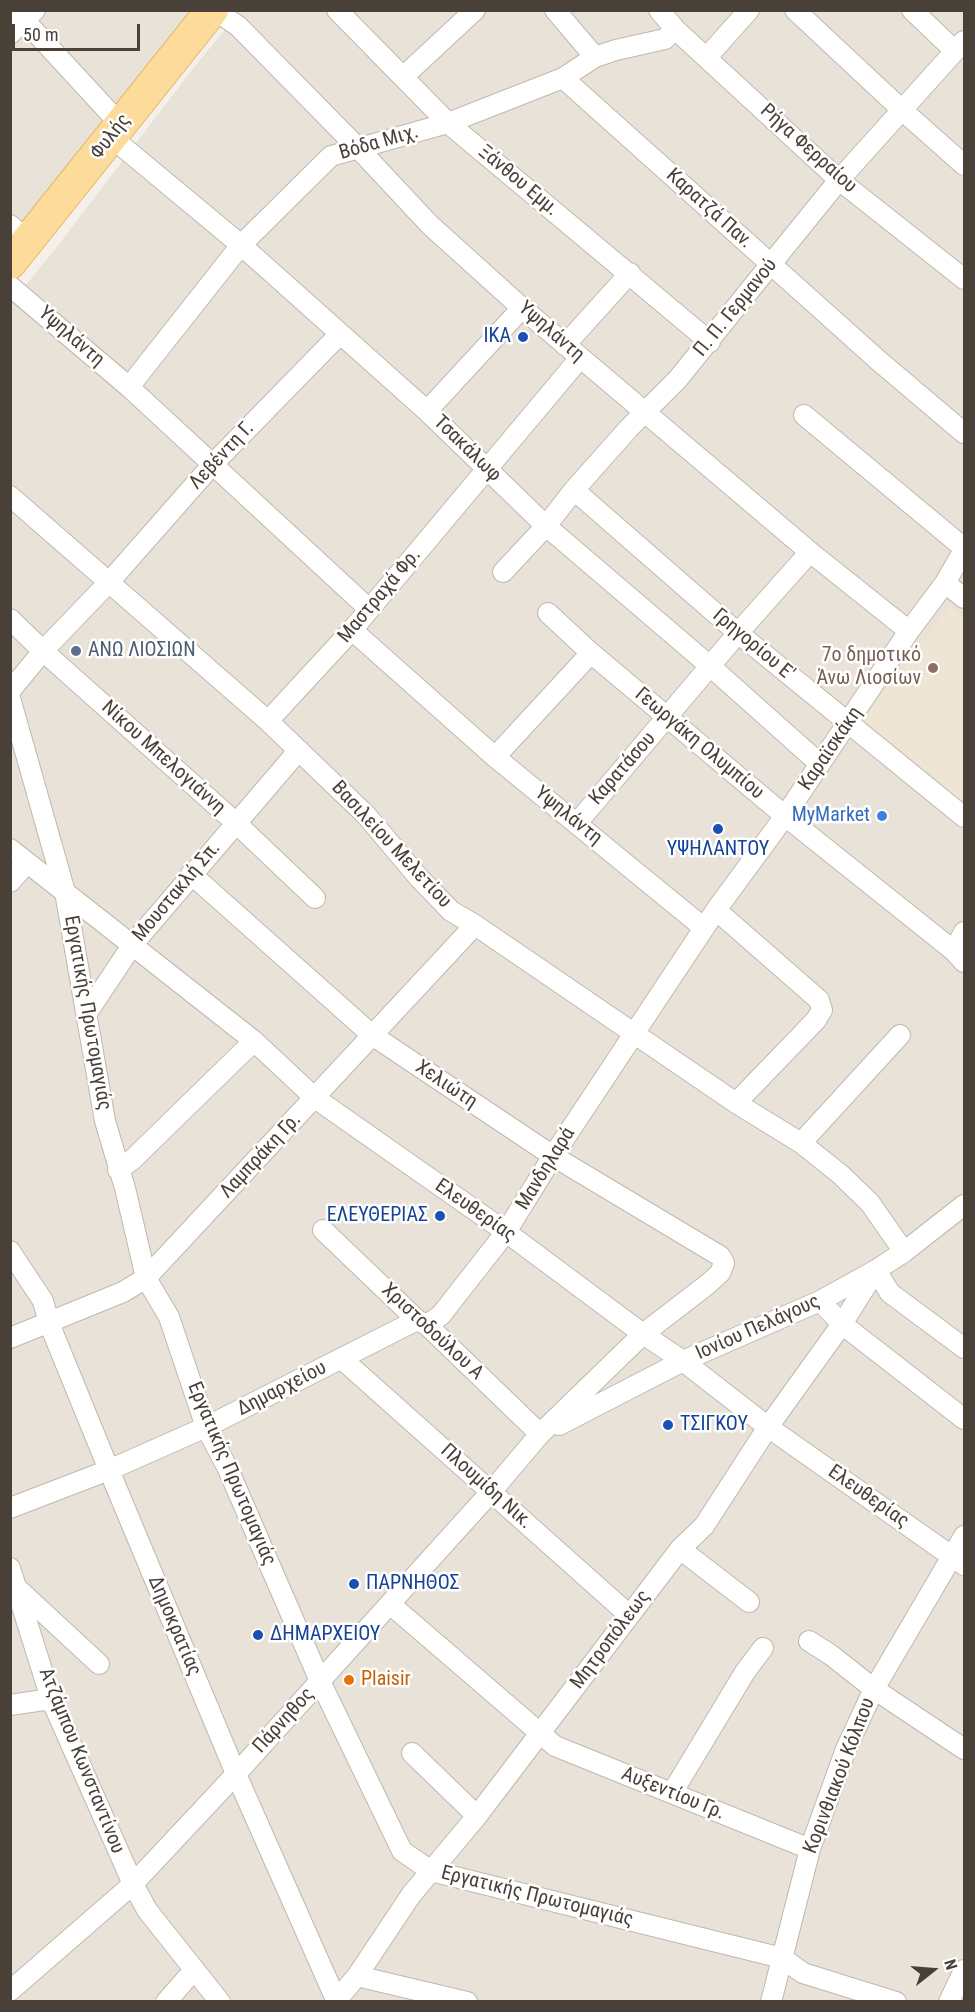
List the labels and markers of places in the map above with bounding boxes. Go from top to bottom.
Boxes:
place label: ΙΚΑ [484,325,511,349]
marker: ΙΚΑ [516,330,530,344]
place label: ΑΝΩ ΛΙΟΣΙΩΝ [88,639,196,663]
marker: ΑΝΩ ΛΙΟΣΙΩΝ [69,644,83,658]
place label: 7ο δημοτικό Άνω Λιοσίων [816,644,921,691]
marker: 7ο δημοτικό Άνω Λιοσίων [926,661,940,675]
place label: MyMarket [792,804,870,828]
marker: MyMarket [875,809,889,823]
marker: ΥΨΗΛΑΝΤΟΥ [711,822,725,836]
place label: ΥΨΗΛΑΝΤΟΥ [667,838,769,862]
place label: ΕΛΕΥΘΕΡΙΑΣ [327,1204,428,1228]
marker: ΕΛΕΥΘΕΡΙΑΣ [433,1209,447,1223]
place label: ΤΣΙΓΚΟΥ [680,1413,748,1437]
marker: ΤΣΙΓΚΟΥ [661,1418,675,1432]
place label: ΠΑΡΝΗΘΟΣ [366,1572,460,1596]
marker: ΠΑΡΝΗΘΟΣ [347,1577,361,1591]
place label: ΔΗΜΑΡΧΕΙΟΥ [270,1623,380,1647]
marker: ΔΗΜΑΡΧΕΙΟΥ [251,1628,265,1642]
place label: Plaisir [361,1668,411,1692]
marker: Plaisir [342,1673,356,1687]

